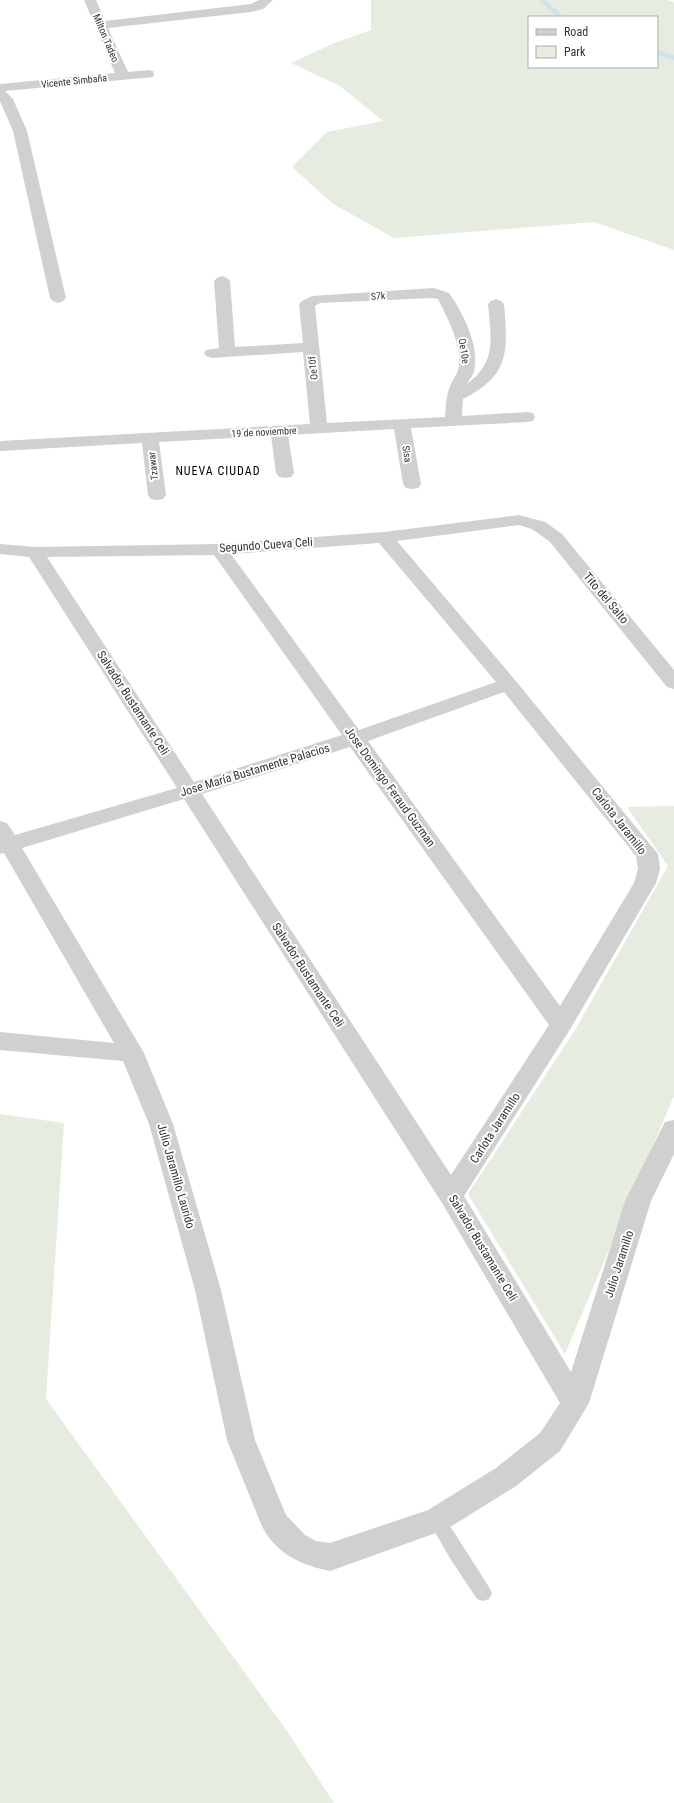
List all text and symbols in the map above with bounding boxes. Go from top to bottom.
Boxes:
street label: Milton Tadeo [91,12,121,64]
legend [528,16,658,68]
text: Road [564,25,588,39]
text: Park [564,45,586,59]
street label: Vicente Simbaña [40,72,108,90]
street label: S7k [370,290,386,302]
street label: Oe10e [457,338,471,365]
street label: Oe10f [306,355,320,380]
street label: 19 de noviembre [231,425,297,439]
street label: Sisa [400,445,414,463]
street label: Tzawar [146,451,160,481]
district label: NUEVA CIUDAD [175,464,261,478]
street label: Segundo Cueva Celi [219,535,313,555]
street label: Tito del Salto [581,570,631,626]
street label: Salvador Bustamante Celi [94,648,172,758]
street label: Jose Domingo Feraud Guzman [342,724,438,850]
street label: Jose María Bustamente Palacios [179,741,331,799]
street label: Carlota Jaramillo [589,785,649,857]
street label: Salvador Bustamante Celi [269,920,347,1030]
street label: Carlota Jaramillo [467,1090,523,1166]
street label: Julio Jaramillo Laurido [154,1122,198,1230]
street label: Salvador Bustamante Celi [446,1192,520,1304]
street label: Julio Jaramillo [602,1229,636,1299]

